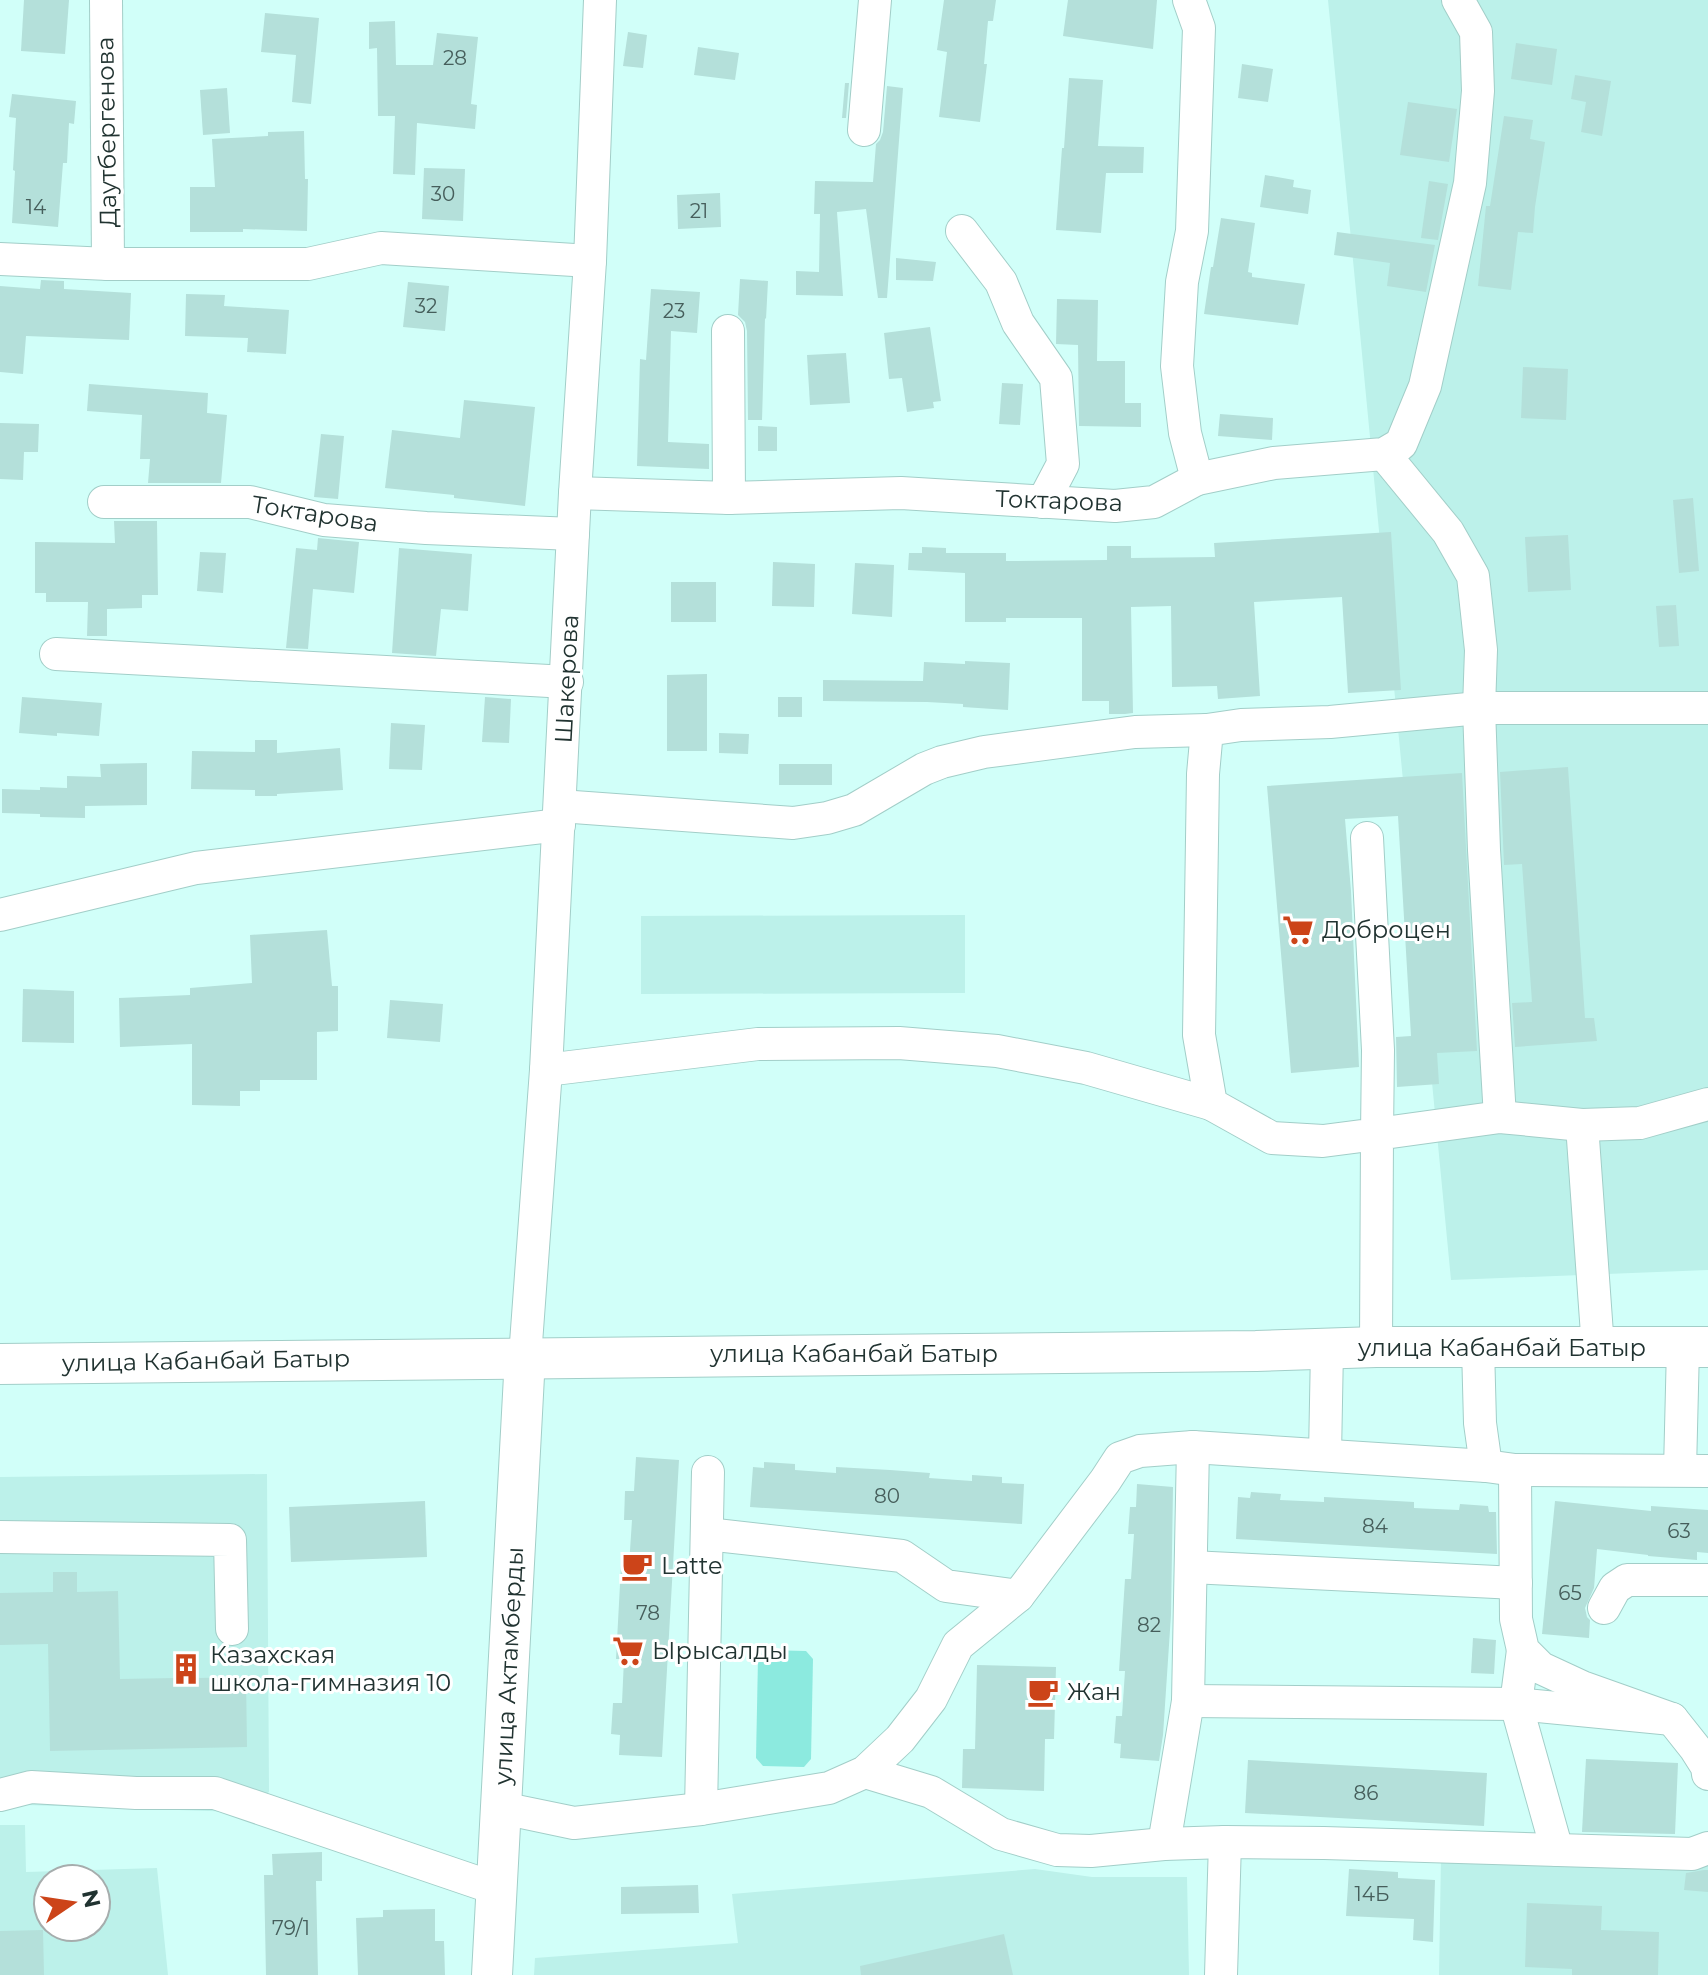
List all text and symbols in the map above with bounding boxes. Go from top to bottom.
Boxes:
street label: Даутбергенова [90,36,123,228]
house number: 28 [443,46,467,70]
house number: 30 [431,182,455,206]
house number: 14 [26,195,46,219]
house number: 21 [690,199,708,223]
house number: 32 [415,294,437,318]
house number: 23 [663,299,685,323]
street label: Токтарова [995,484,1123,517]
street label: Токтарова [250,489,380,538]
street label: Шакерова [549,614,584,744]
supermarket icon: Доброцен [1281,913,1315,947]
place label: Доброцен [1322,915,1451,944]
street label: улица Кабанбай Батыр [1357,1333,1646,1362]
street label: улица Кабанбай Батыр [709,1339,998,1368]
street label: улица Кабанбай Батыр [61,1343,350,1378]
house number: 80 [874,1484,900,1508]
house number: 84 [1362,1514,1388,1538]
house number: 63 [1667,1519,1691,1543]
street label: улица Актамберды [488,1546,529,1787]
cafe icon: Latte [620,1549,654,1583]
place label: Latte [661,1551,723,1580]
house number: 65 [1558,1581,1582,1605]
house number: 78 [636,1601,660,1625]
house number: 82 [1137,1613,1161,1637]
supermarket icon: Ырысалды [611,1634,645,1668]
place label: Ырысалды [652,1636,788,1665]
place label: Казахская школа-гимназия 10 [210,1640,451,1697]
building icon: Казахская школа-гимназия 10 [169,1652,203,1686]
cafe icon: Жан [1026,1675,1060,1709]
place label: Жан [1067,1677,1121,1706]
house number: 86 [1354,1781,1378,1805]
north arrow [32,1863,112,1943]
house number: 14Б [1355,1882,1389,1906]
text: N [76,1887,106,1910]
house number: 79/1 [272,1916,310,1940]

